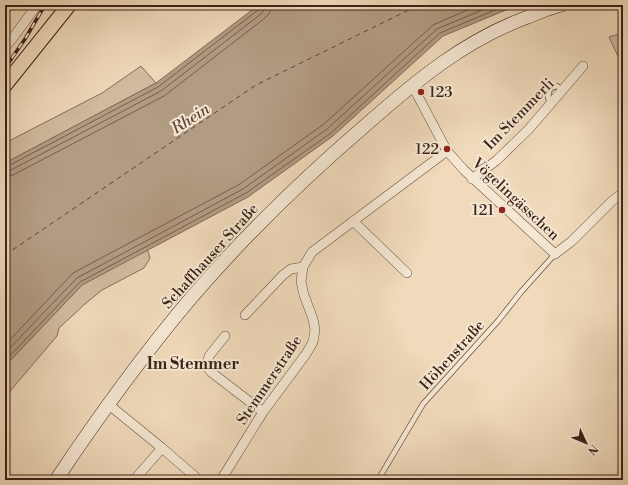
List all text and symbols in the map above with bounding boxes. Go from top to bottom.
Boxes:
street label: Im Stemmerli [480,74,558,154]
place label: 123 [429,83,453,102]
marker: 123 [416,87,426,97]
water label: Rhein [167,99,214,139]
place label: 122 [415,140,439,159]
marker: 122 [442,144,452,154]
street label: Vögelingässchen [467,153,563,245]
street label: Schaffhauser Straße [158,200,263,313]
place label: 121 [472,201,495,220]
marker: 121 [497,205,507,215]
street label: Höhenstraße [416,316,489,394]
street label: Stemmerstraße [233,332,306,429]
district label: Im Stemmer [147,354,239,374]
north arrow [566,423,606,463]
text: N [584,441,601,457]

